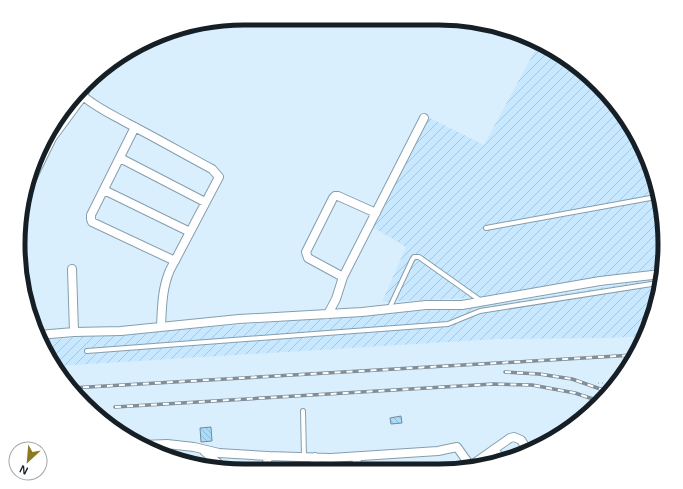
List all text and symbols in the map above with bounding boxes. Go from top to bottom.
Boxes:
north arrow [8,441,48,481]
text: N [17,463,30,477]

